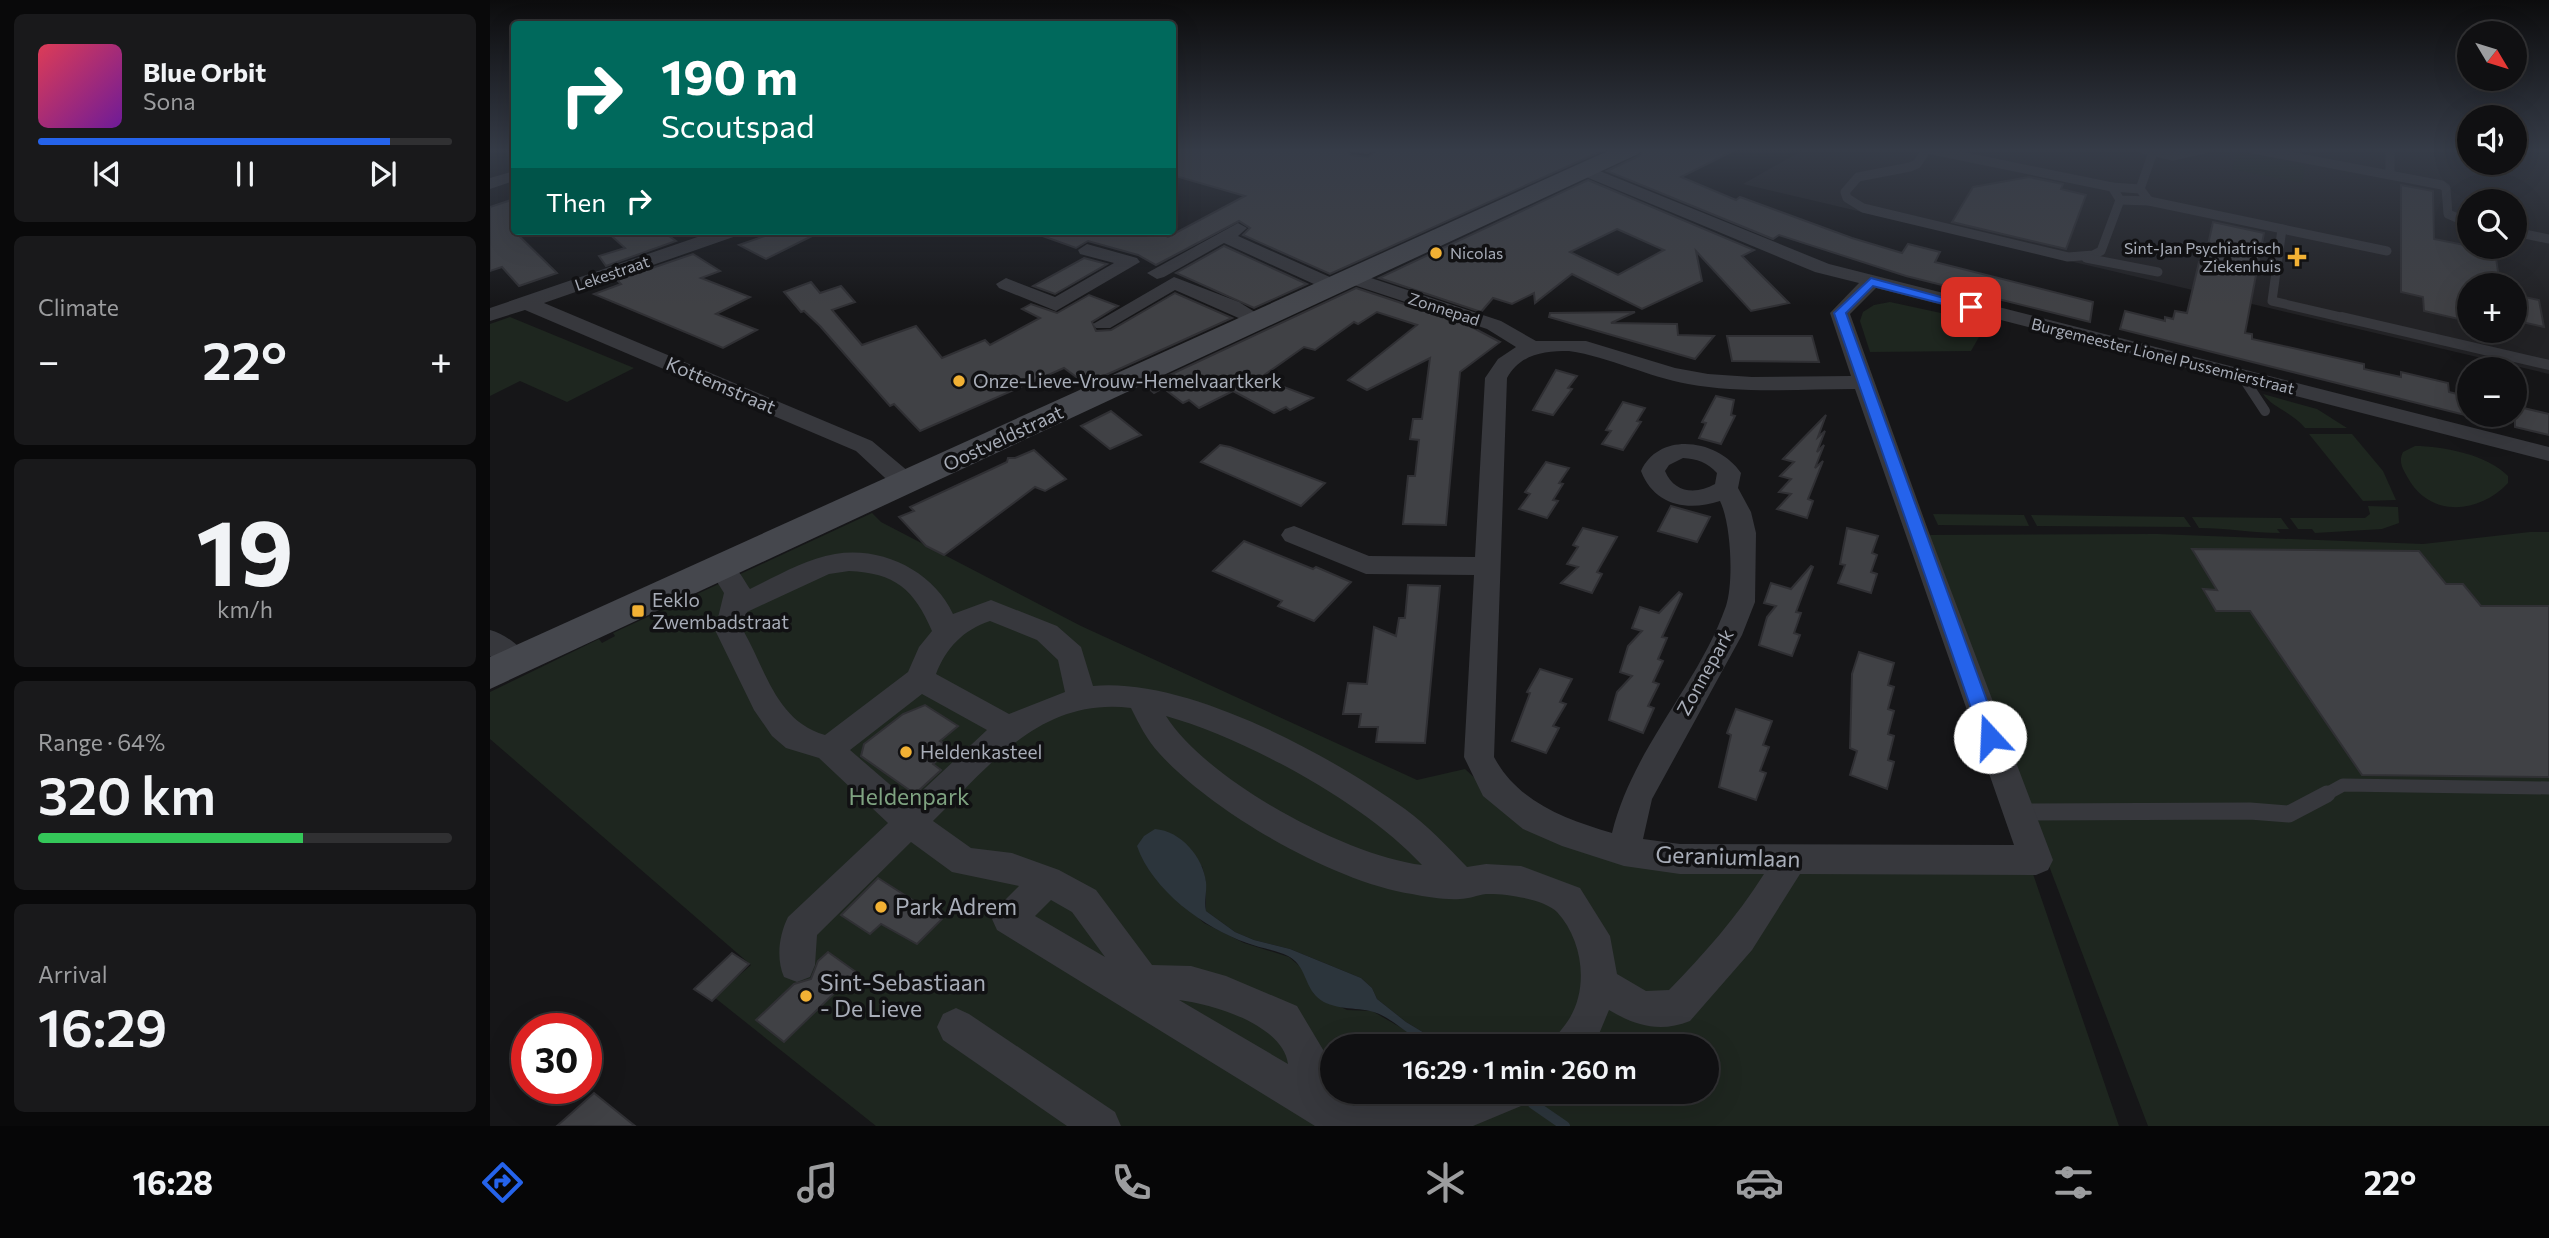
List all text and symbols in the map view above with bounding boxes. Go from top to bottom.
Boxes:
north arrow [2457,21,2527,91]
map controls [2457,21,2527,427]
text: 190 m [661,45,798,105]
icon: right [546,49,637,140]
text: Blue Orbit [143,56,266,87]
text: Sona [143,87,195,115]
text: Scoutspad [661,105,814,145]
button: sound [2457,105,2527,175]
icon: previous [88,155,126,193]
icon: pause [226,155,264,193]
icon: next [364,155,402,193]
icon: right [620,182,658,220]
text: Then [546,186,606,217]
button: search [2457,189,2527,259]
place label: Sint-Jan Psychiatrisch Ziekenhuis [2124,238,2281,275]
place label: Nicolas [1450,243,1503,262]
marker: Nicolas [1428,245,1444,261]
marker: Sint-Jan Psychiatrisch Ziekenhuis [2287,247,2307,267]
street label: Lekestraat [572,251,652,294]
button: + [2457,273,2527,343]
pin [1941,277,2001,337]
street label: Zonnepad [1406,288,1482,329]
icon: arrive [1952,288,1990,326]
text: Climate [38,293,119,321]
street label: Burgemeester Lionel Pussemierstraat [2030,314,2297,398]
text: 22° [202,327,287,391]
text: − [38,336,60,383]
text: + [430,336,452,383]
street label: Kottemstraat [663,351,780,418]
button: − [2457,357,2527,427]
place label: Onze-Lieve-Vrouw-Hemelvaartkerk [973,369,1282,392]
marker: Onze-Lieve-Vrouw-Hemelvaartkerk [951,373,967,389]
street label: Oostveldstraat [939,400,1067,475]
text: 19 [196,493,294,605]
place label: Eeklo Zwembadstraat [652,588,789,633]
text: km/h [217,595,273,623]
marker: Eeklo Zwembadstraat [630,603,646,619]
street label: Zonnepark [1671,625,1738,719]
position arrow [1953,700,2027,774]
text: Range · 64% [38,728,165,756]
place label: Heldenkasteel [920,740,1042,763]
marker: Heldenkasteel [898,744,914,760]
text: 320 km [38,762,216,826]
park label: Heldenpark [848,782,970,810]
street label: Geraniumlaan [1655,839,1801,873]
place label: Park Adrem [895,892,1017,920]
marker: Park Adrem [873,899,889,915]
text: Arrival [38,960,108,988]
place label: Sint-Sebastiaan - De Lieve [820,968,986,1022]
marker: Sint-Sebastiaan - De Lieve [798,988,814,1004]
text: 16:29 [38,994,167,1058]
speed limit sign: 30 [511,1013,602,1104]
text: 16:29 · 1 min · 260 m [1402,1053,1637,1084]
icon: directions [478,1158,527,1207]
icon: music [793,1158,842,1207]
icon: phone [1107,1158,1156,1207]
icon: climate [1421,1158,1470,1207]
icon: car [1735,1158,1784,1207]
icon: filters [2049,1158,2098,1207]
text: 16:28 [133,1162,213,1202]
text: 22° [2364,1162,2416,1202]

